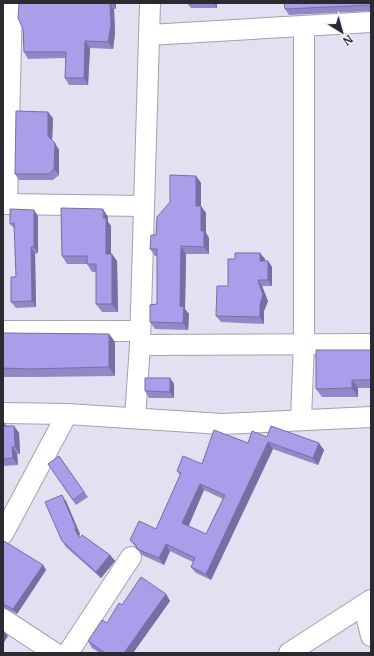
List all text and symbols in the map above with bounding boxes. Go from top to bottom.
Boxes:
north arrow [322,12,362,52]
text: N [340,32,356,48]

